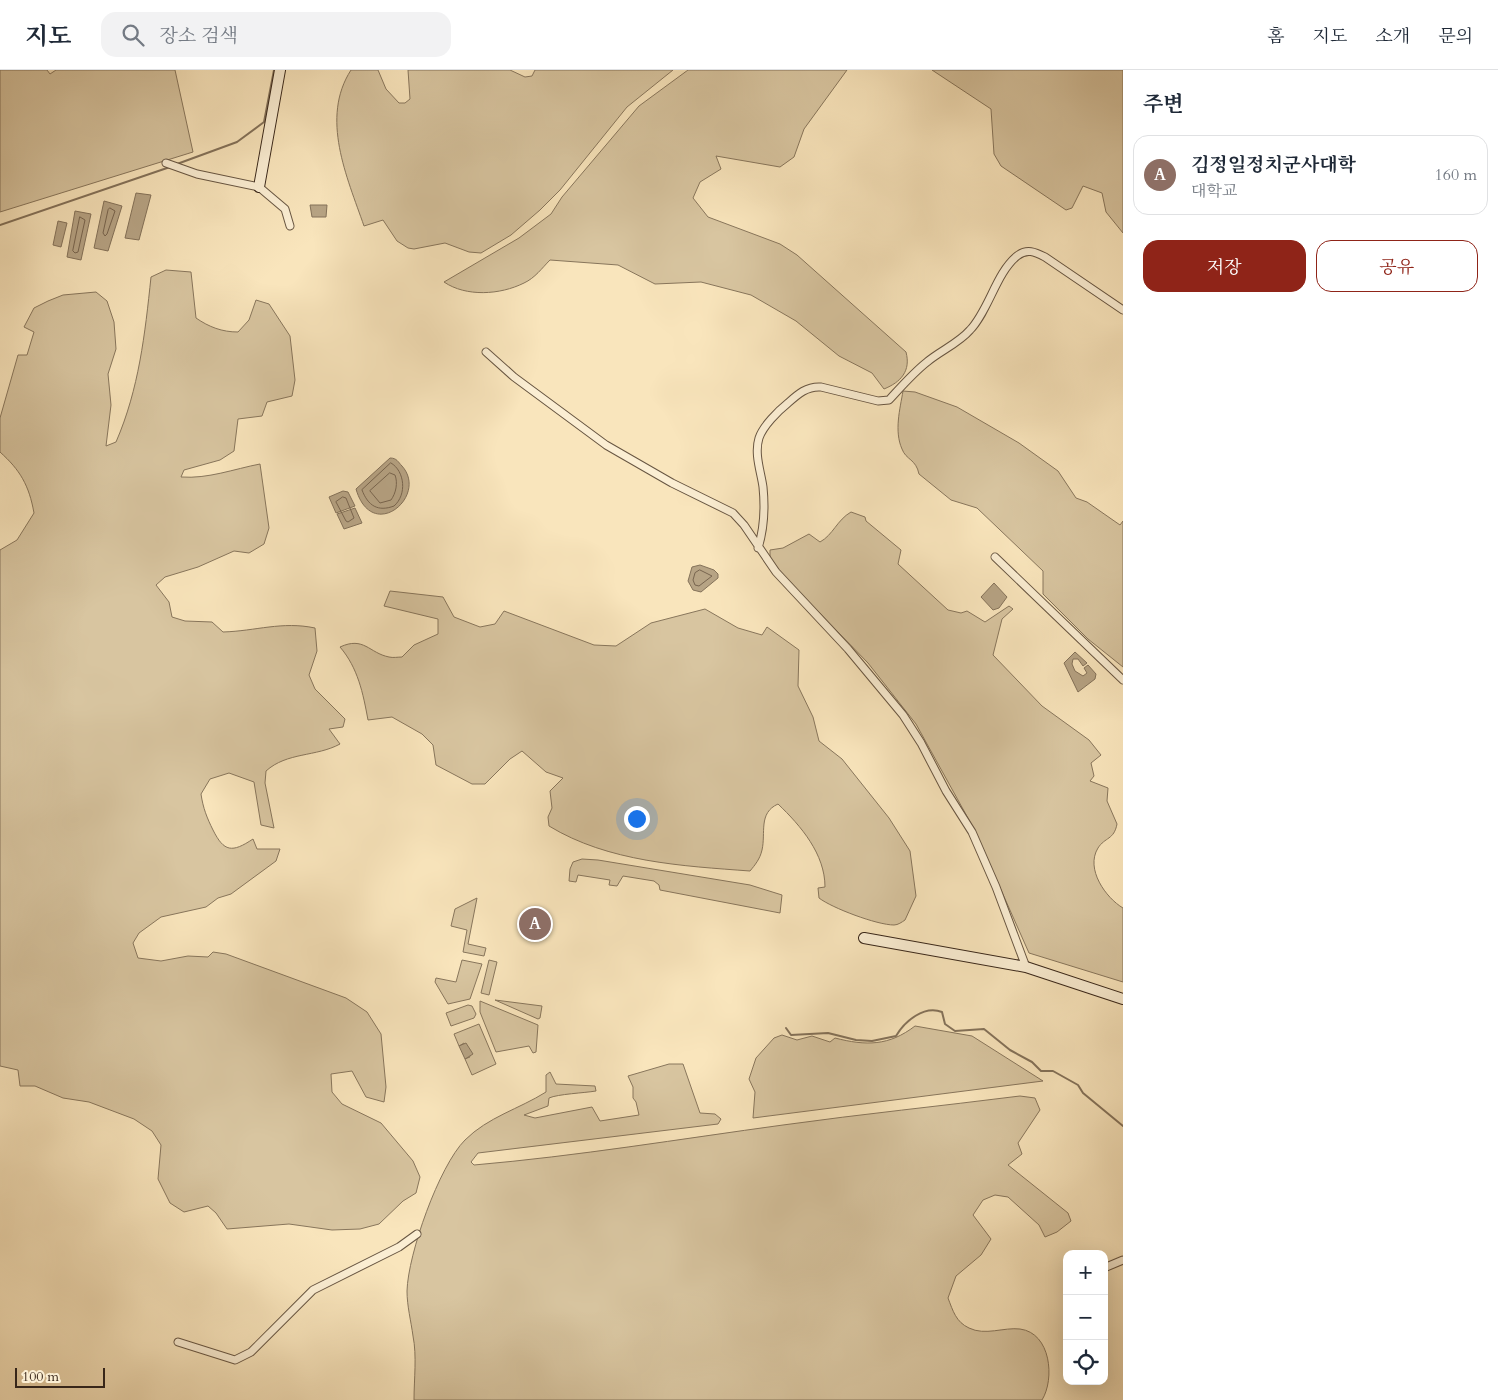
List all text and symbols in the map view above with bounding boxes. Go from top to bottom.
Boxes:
search box [101,12,451,57]
text: 지도 [25,20,71,53]
icon: search [119,21,147,49]
text: 장소 검색 [159,23,238,49]
text: 홈 [1267,24,1285,49]
text: 지도 [1313,24,1347,49]
text: 소개 [1375,24,1410,49]
text: 문의 [1438,24,1473,49]
text: 주변 [1143,90,1184,119]
text: 김정일정치군사대학 [1191,152,1356,178]
text: A [1154,164,1166,186]
text: 160 m [1435,164,1477,186]
text: 대학교 [1191,180,1237,202]
button: 저장 [1143,240,1306,292]
button: 공유 [1316,240,1478,292]
your location [624,806,650,832]
pin: A [519,905,551,943]
map controls [1063,1250,1108,1385]
button: + [1063,1250,1108,1295]
button: − [1063,1295,1108,1340]
button: locate [1063,1340,1108,1385]
scale bar [15,1365,105,1388]
text: 100 m [22,1367,59,1386]

